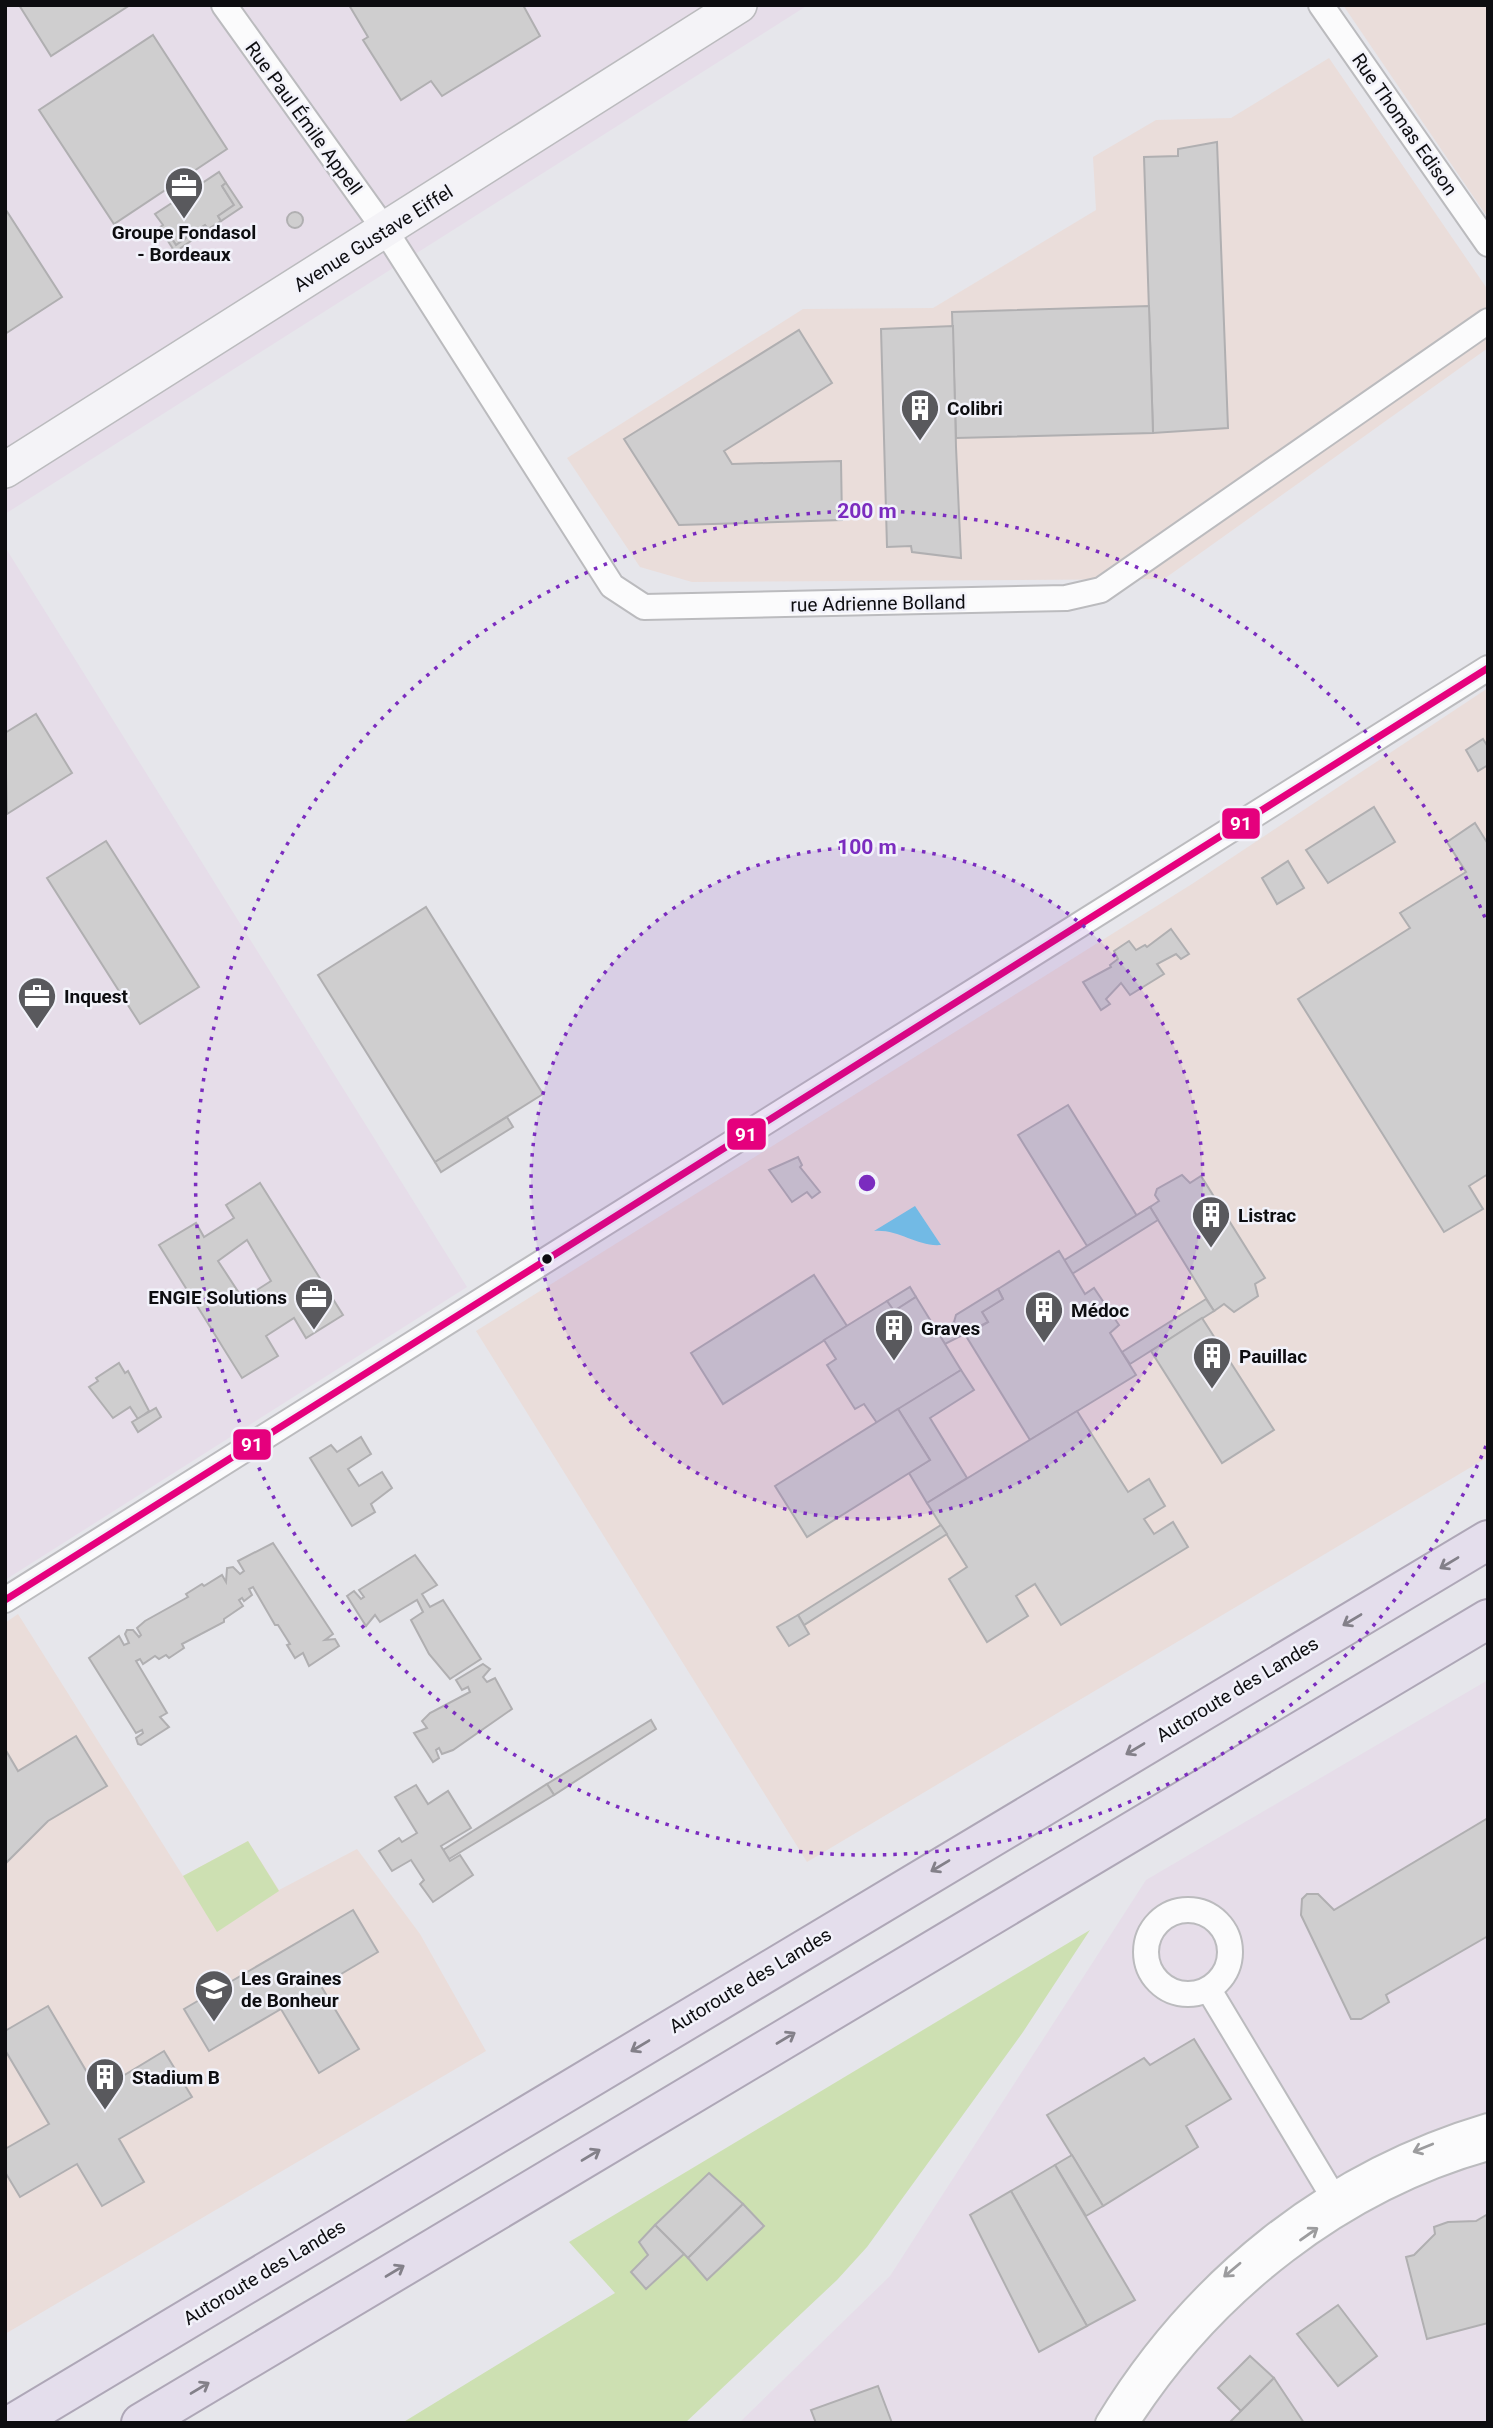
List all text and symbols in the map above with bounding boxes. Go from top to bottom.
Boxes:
street label: Rue Paul Émile Appell [240,37,367,199]
street label: Rue Thomas Edison [1347,49,1462,200]
office icon: Groupe Fondasol - Bordeaux [163,165,205,220]
street label: Avenue Gustave Eiffel [289,180,457,297]
place label: Groupe Fondasol - Bordeaux [112,221,256,266]
building icon: Colibri [899,387,941,442]
place label: Colibri [947,397,1003,420]
text: 200 m [837,499,897,523]
street label: rue Adrienne Bolland [790,590,966,617]
line badge: 91 [1221,807,1261,840]
text: 91 [1230,812,1252,835]
text: 100 m [837,835,897,859]
office icon: Inquest [16,975,58,1030]
place label: Inquest [64,985,129,1008]
line badge: 91 [726,1117,767,1151]
text: 91 [735,1123,757,1146]
centre of rings [855,1171,879,1195]
building icon: Listrac [1190,1194,1232,1249]
place label: Listrac [1238,1204,1296,1227]
unlabelled marker [540,1252,554,1266]
office icon: ENGIE Solutions [293,1276,335,1331]
place label: ENGIE Solutions [148,1286,287,1309]
building icon: Médoc [1023,1289,1065,1344]
place label: Médoc [1071,1299,1129,1322]
building icon: Graves [873,1307,915,1362]
place label: Graves [921,1317,980,1340]
building icon: Pauillac [1191,1335,1233,1390]
place label: Pauillac [1239,1345,1307,1368]
line badge: 91 [232,1428,272,1461]
text: 91 [241,1433,263,1456]
one-way arrow [1440,1556,1460,1570]
one-way arrow [1343,1614,1363,1628]
street label: Autoroute des Landes [1152,1632,1323,1747]
one-way arrow [1126,1742,1146,1756]
one-way arrow [931,1859,951,1873]
street label: Autoroute des Landes [665,1923,836,2038]
place label: Les Graines de Bonheur [241,1967,342,2012]
school or university icon: Les Graines de Bonheur [193,1968,235,2023]
one-way arrow [775,2031,795,2045]
one-way arrow [631,2039,651,2053]
building icon: Stadium B [84,2056,126,2111]
place label: Stadium B [132,2066,220,2089]
one-way arrow [1413,2143,1435,2156]
one-way arrow [580,2147,600,2161]
street label: Autoroute des Landes [179,2215,350,2330]
one-way arrow [1299,2227,1318,2242]
one-way arrow [1224,2262,1242,2278]
one-way arrow [385,2264,405,2278]
one-way arrow [189,2380,209,2394]

